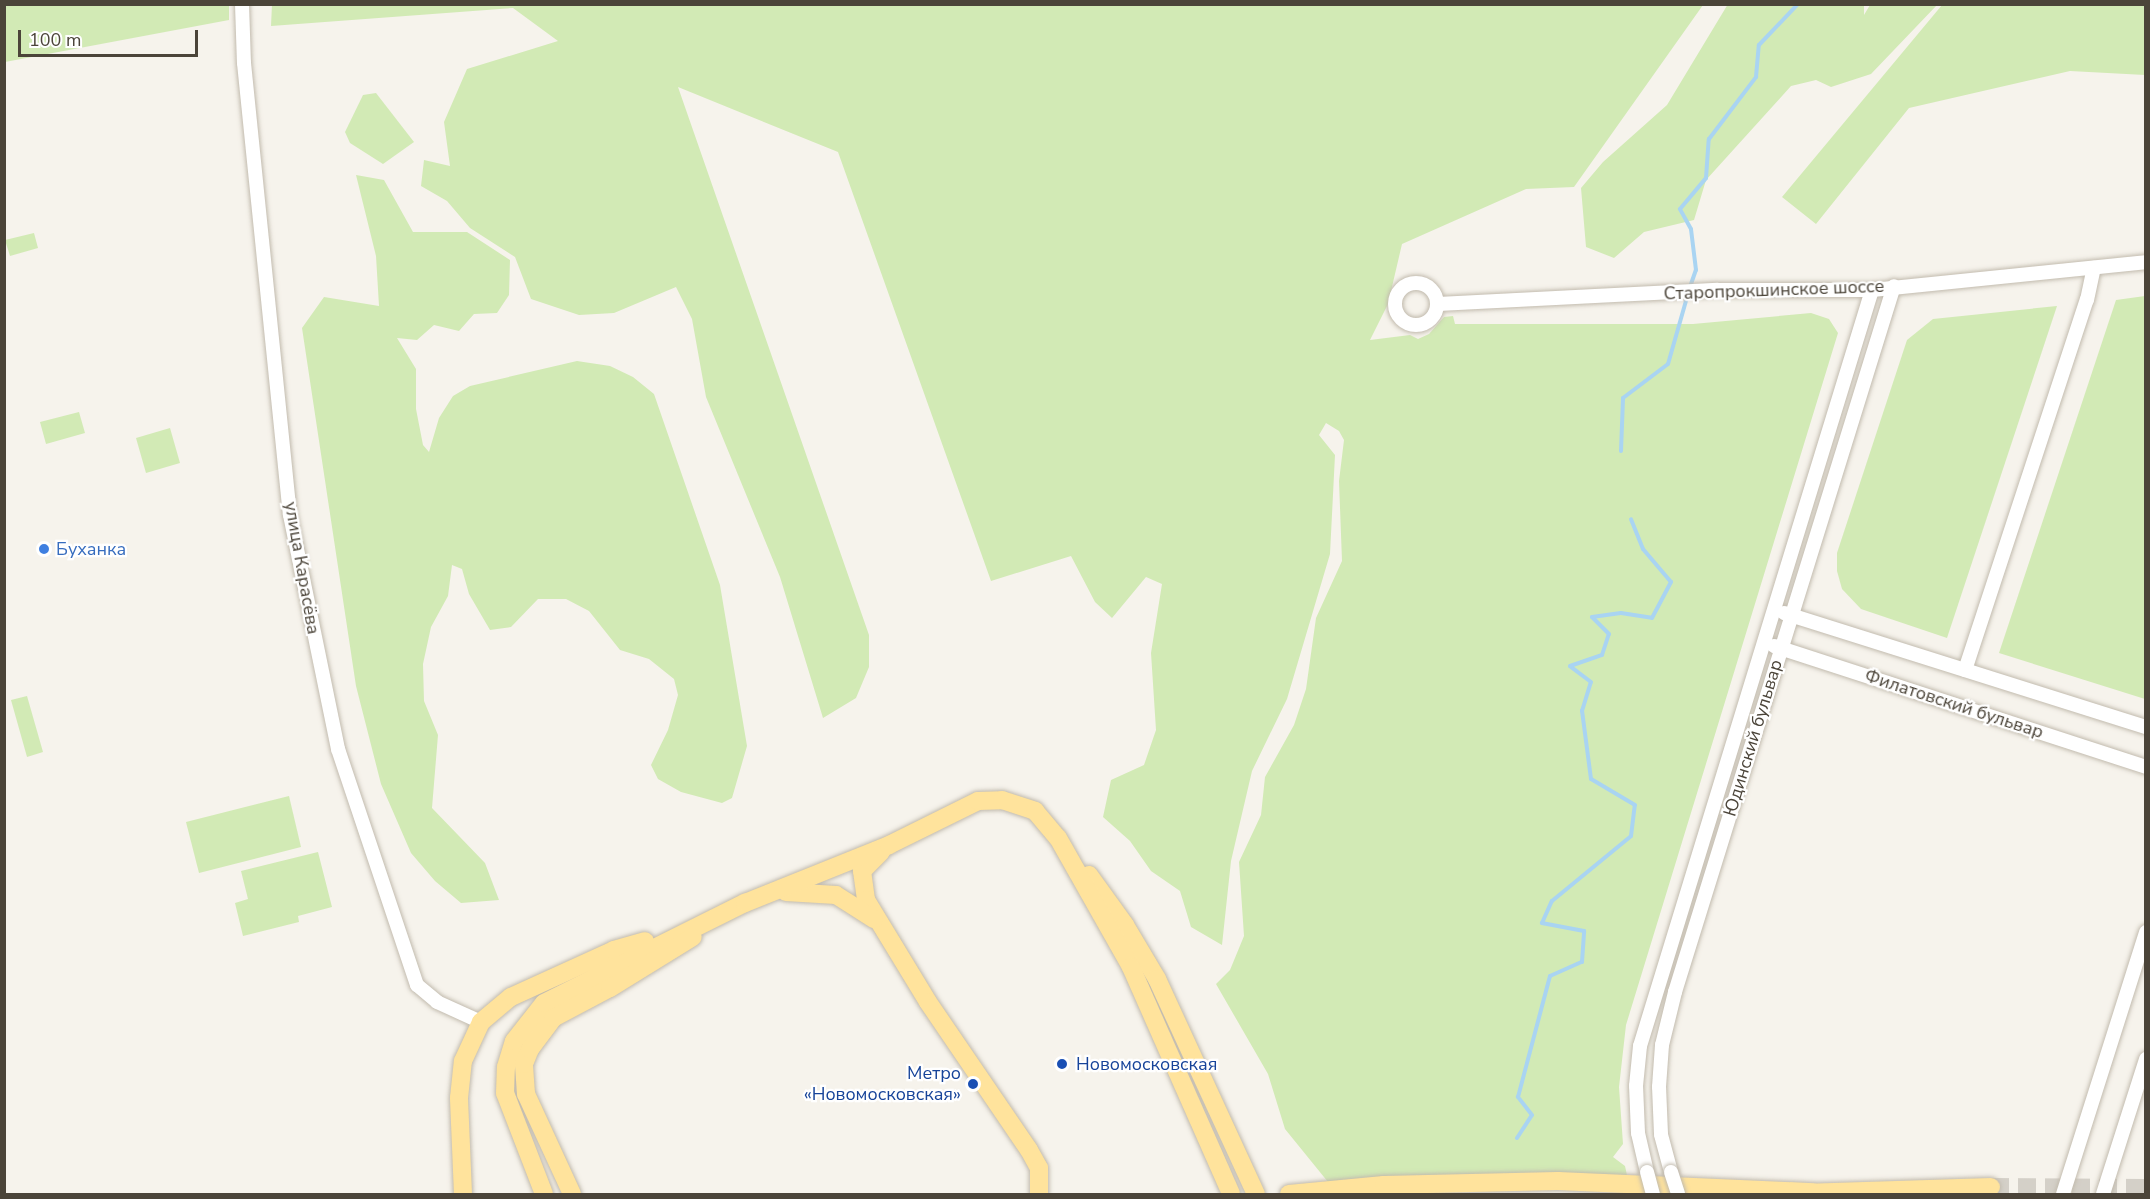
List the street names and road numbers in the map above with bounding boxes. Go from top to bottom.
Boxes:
street label: Старопрокшинское шоссе [1663,275,1885,305]
street label: улица Карасёва [280,500,324,636]
street label: Юдинский бульвар [1719,657,1787,819]
street label: Филатовский бульвар [1862,665,2046,743]

